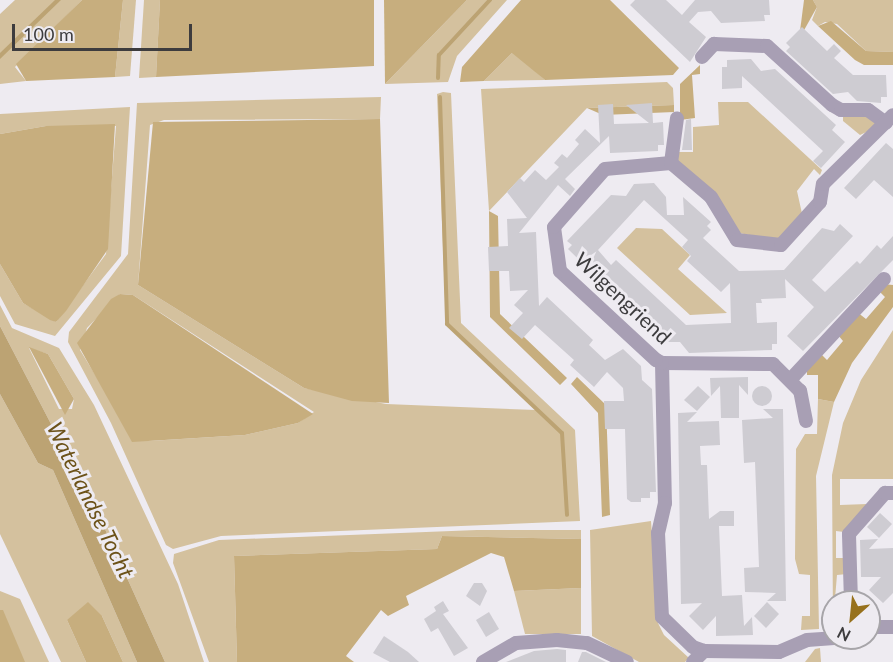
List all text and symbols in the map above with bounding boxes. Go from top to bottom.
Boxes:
scale bar [15,12,195,50]
text: 100 m [23,23,74,45]
street label: Wilgengriend [569,247,677,349]
water label: Waterlandse Tocht [42,417,140,583]
north arrow [821,590,881,650]
text: N [834,623,853,646]

